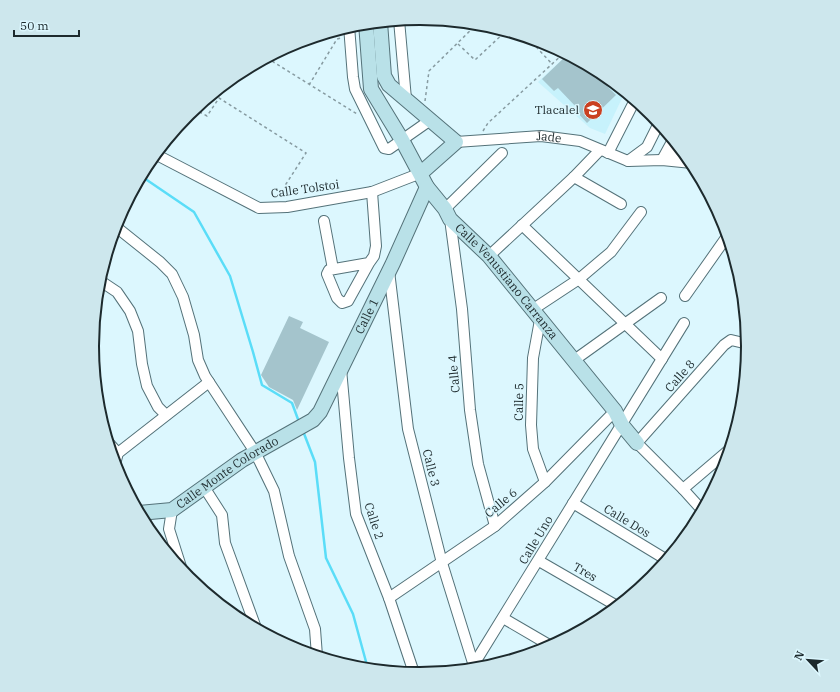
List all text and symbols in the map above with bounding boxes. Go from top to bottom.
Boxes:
scale bar [14,12,79,38]
text: 50 m [20,18,49,33]
school or university icon: Tlacalel [582,99,604,121]
place label: Tlacalel [535,102,579,117]
street label: Jade [535,128,563,146]
street label: Calle Tolstoi [270,176,340,201]
street label: Calle Venustiano Carranza [452,220,562,342]
street label: Calle 1 [351,296,382,336]
street label: Calle 4 [444,355,463,394]
street label: Calle 8 [662,356,698,395]
street label: Calle 5 [511,383,526,421]
street label: Calle Monte Colorado [173,433,281,512]
street label: Calle 3 [420,448,443,488]
street label: Calle 6 [481,485,520,521]
street label: Calle 2 [361,501,387,541]
street label: Calle Dos [601,501,653,540]
street label: Calle Uno [515,513,556,567]
street label: Tres [571,559,600,584]
north arrow [788,640,828,680]
text: N [791,648,807,663]

